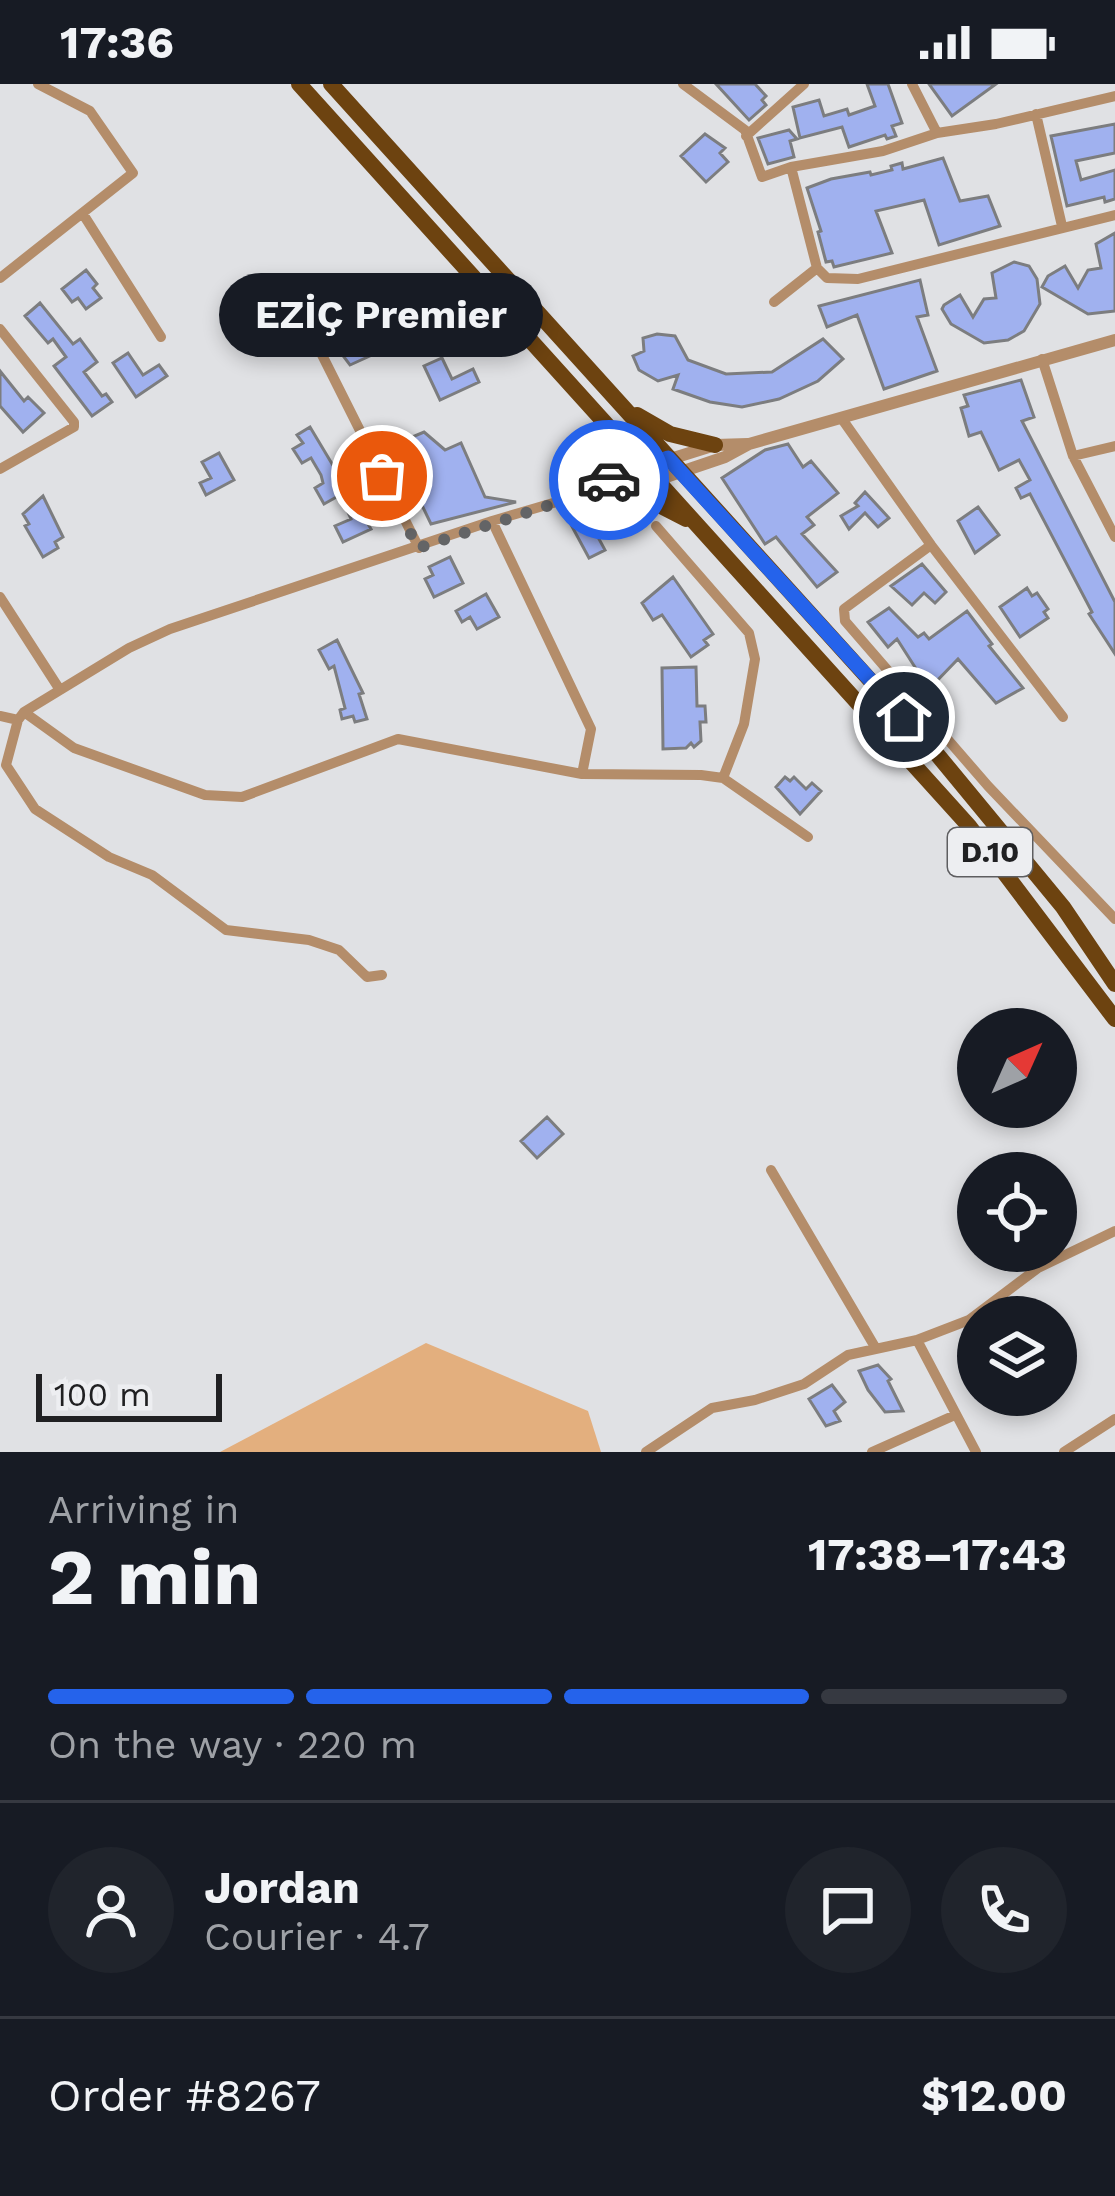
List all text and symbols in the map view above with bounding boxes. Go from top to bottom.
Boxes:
text: 17:36 [60,16,174,69]
callout: EZİÇ Premier [220,272,544,356]
text: EZİÇ Premier [255,292,507,337]
courier [549,420,669,540]
pin [331,425,433,527]
icon: bag [349,443,415,509]
icon: car [576,447,642,513]
pin [853,666,955,768]
icon: home [871,684,937,750]
road number: D.10 [948,828,1032,876]
north arrow [957,1008,1077,1128]
map controls [957,1008,1077,1416]
button: locate [957,1152,1077,1272]
button: layers [957,1296,1077,1416]
scale bar [36,1368,222,1421]
text: 100 m [54,1375,151,1414]
text: Arriving in [48,1487,239,1532]
text: 17:38–17:43 [808,1528,1067,1581]
text: 2 min [48,1531,261,1623]
text: On the way · 220 m [48,1722,417,1767]
button: person [48,1847,174,1973]
button: chat [785,1847,911,1973]
button: phone [941,1847,1067,1973]
text: Jordan [204,1861,360,1914]
text: Courier · 4.7 [204,1914,430,1959]
text: Order #8267 [48,2069,321,2122]
text: $12.00 [921,2069,1067,2122]

